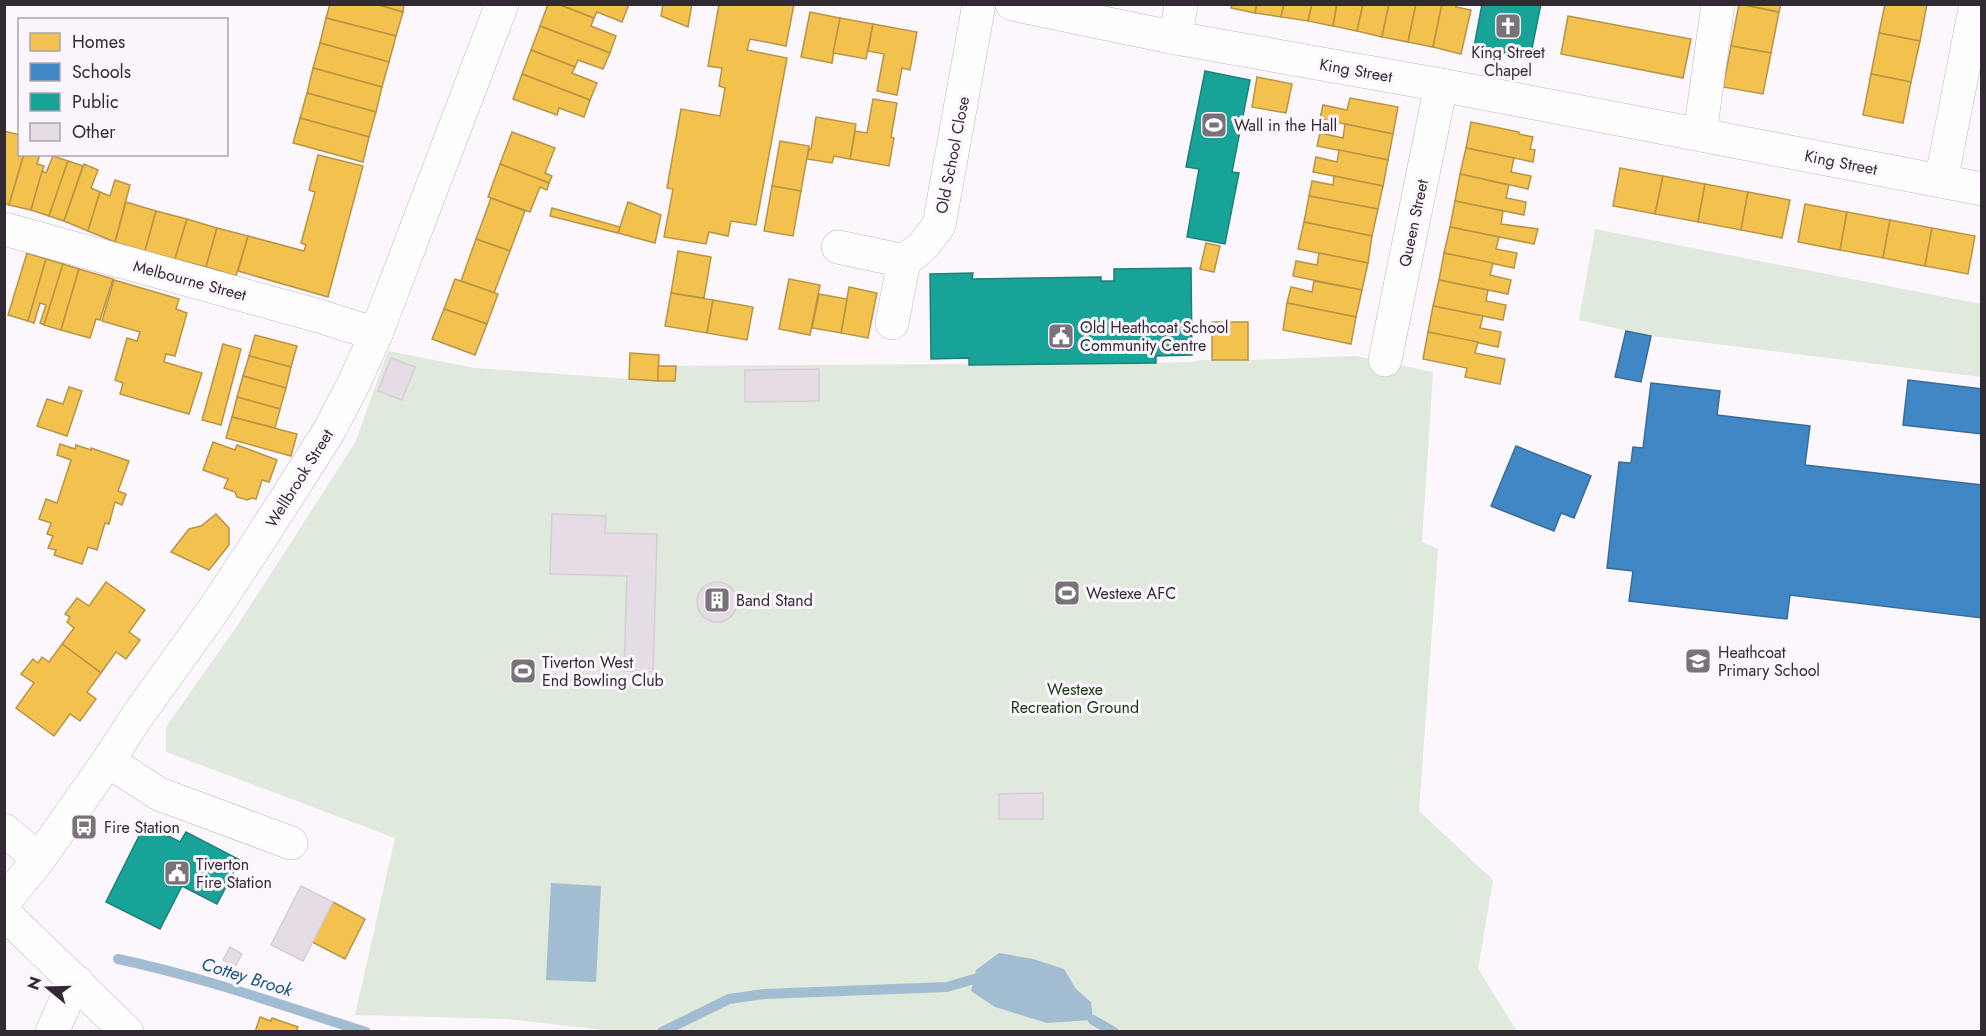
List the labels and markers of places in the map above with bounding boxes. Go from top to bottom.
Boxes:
church icon: King Street Chapel [1493,11,1523,41]
place label: King Street Chapel [1471,41,1545,82]
sports icon: Wall in the Hall [1199,110,1229,140]
place label: Wall in the Hall [1234,114,1337,137]
place label: Old Heathcoat School Community Centre [1080,316,1229,357]
public building icon: Old Heathcoat School Community Centre [1046,321,1076,351]
sports icon: Westexe AFC [1052,578,1082,608]
place label: Westexe AFC [1086,582,1176,605]
building icon: Band Stand [702,585,732,615]
place label: Band Stand [736,589,813,612]
place label: Heathcoat Primary School [1718,641,1820,682]
school or university icon: Heathcoat Primary School [1683,646,1713,676]
place label: Tiverton West End Bowling Club [542,651,664,692]
sports icon: Tiverton West End Bowling Club [508,656,538,686]
bus stop icon: Fire Station [69,812,99,842]
place label: Fire Station [104,816,180,839]
place label: Tiverton Fire Station [196,853,272,894]
public building icon: Tiverton Fire Station [162,858,192,888]

